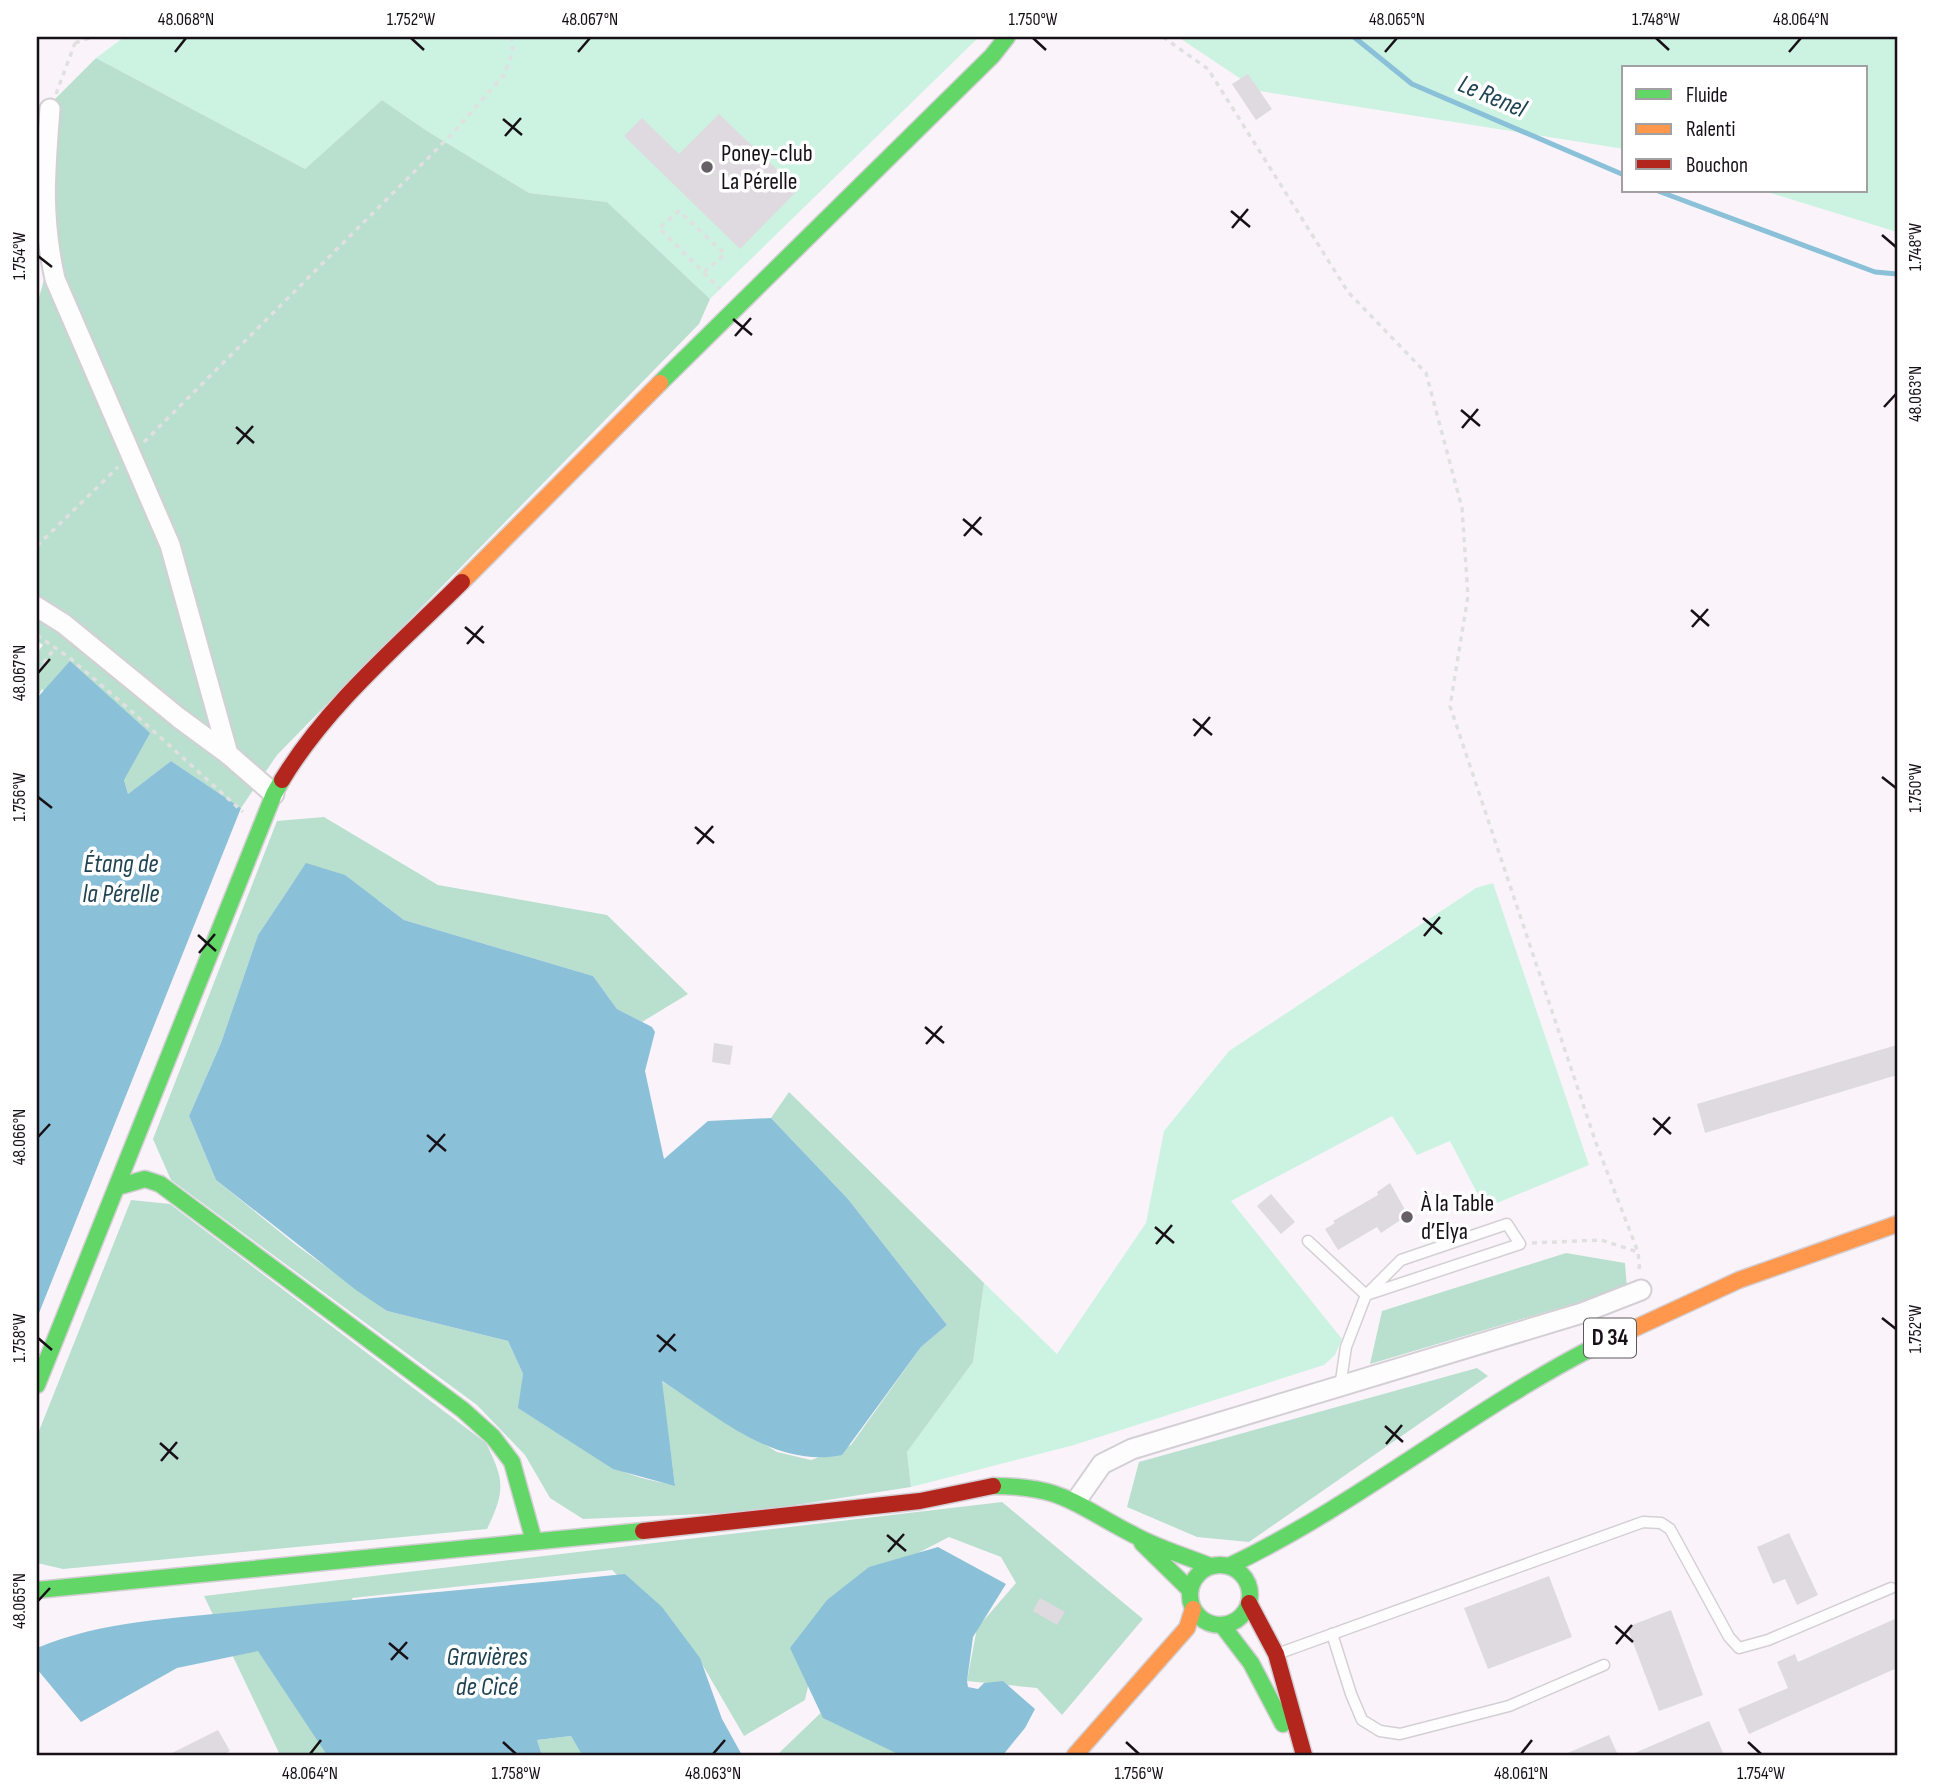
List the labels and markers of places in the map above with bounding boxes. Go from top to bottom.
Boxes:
place label: Poney-club La Pérelle [721,139,813,196]
marker: Poney-club La Pérelle [699,159,715,175]
place label: À la Table d’Elya [1420,1189,1494,1246]
marker: À la Table d’Elya [1399,1209,1415,1225]

